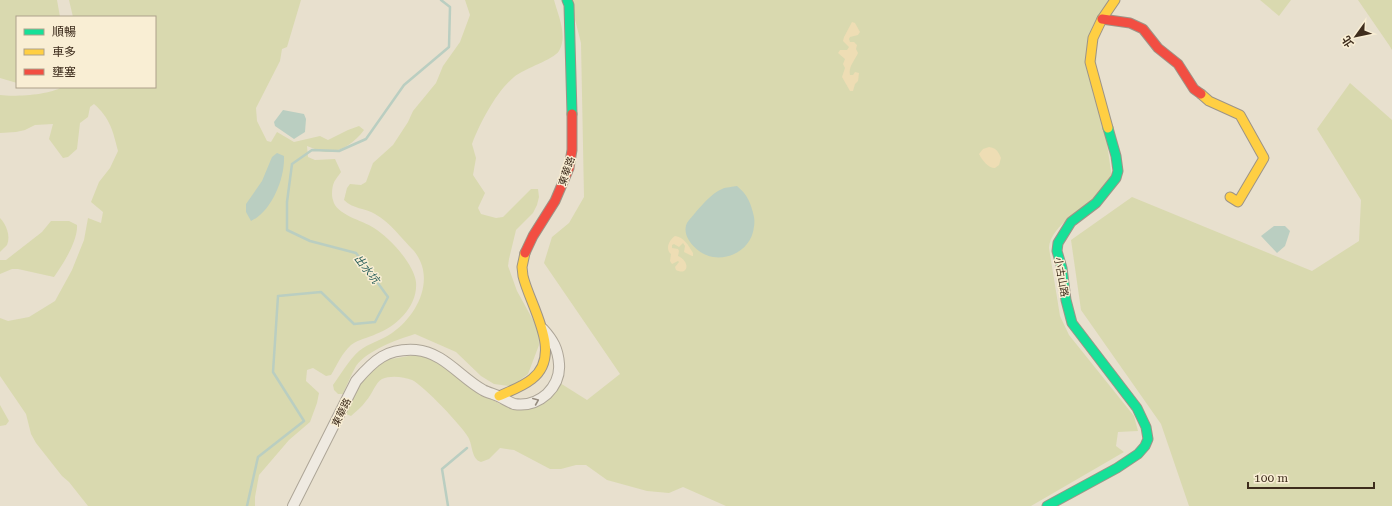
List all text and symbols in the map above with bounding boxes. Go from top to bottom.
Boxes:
legend [16,16,156,88]
north arrow [1336,16,1376,56]
text: 順暢 [52,25,76,39]
text: 北 [1340,33,1356,49]
text: 車多 [52,45,76,59]
text: 壅塞 [52,65,76,79]
street label: 東華路 [556,155,577,187]
water label: 出水坑 [351,252,383,288]
street label: 小古山路 [1053,256,1070,298]
street label: 東華路 [330,396,353,428]
one-way arrow [531,398,539,406]
scale bar [1248,464,1374,490]
text: 100 m [1254,471,1288,485]

